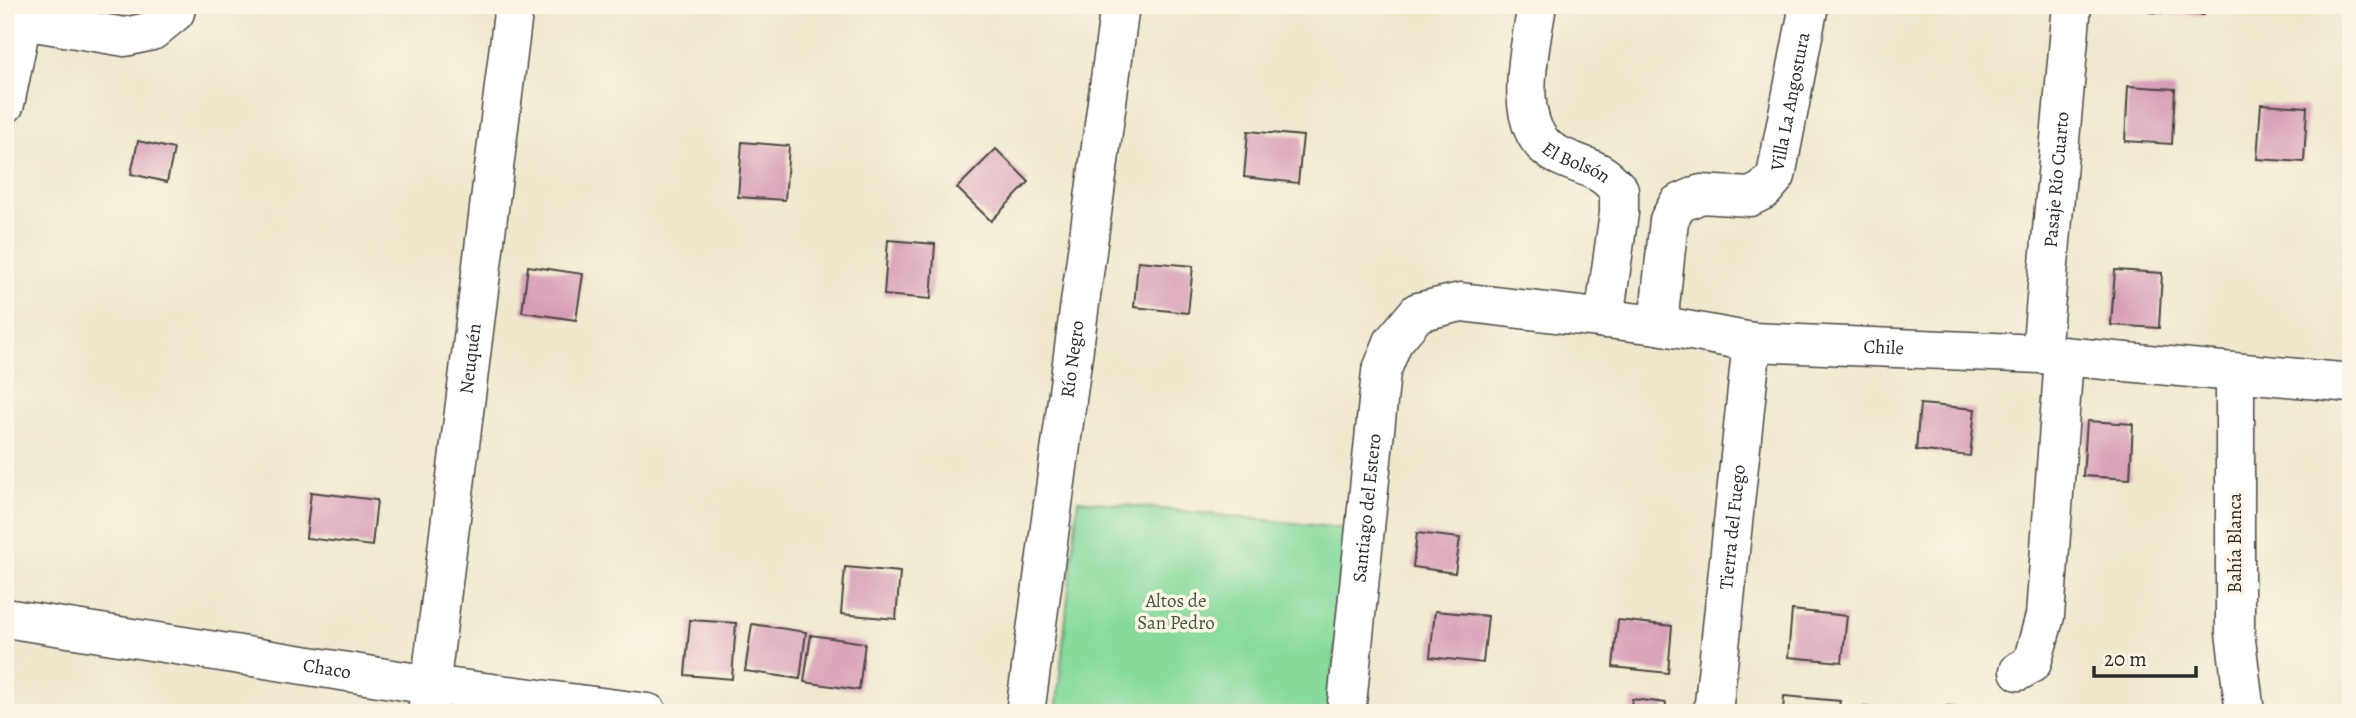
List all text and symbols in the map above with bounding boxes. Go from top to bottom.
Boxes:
street label: Villa La Angostura [1764,30,1816,174]
street label: Pasaje Río Cuarto [2037,111,2075,249]
street label: El Bolsón [1536,136,1616,189]
street label: Río Negro [1054,319,1091,399]
street label: Neuquén [453,322,488,396]
street label: Chile [1863,334,1905,361]
street label: Santiago del Estero [1346,432,1388,584]
street label: Tierra del Fuego [1713,463,1752,591]
street label: Bahía Blanca [2222,493,2248,593]
park label: Altos de San Pedro [1137,588,1215,636]
scale bar [2094,634,2195,678]
text: 20 m [2104,645,2147,673]
street label: Chaco [301,652,353,685]

